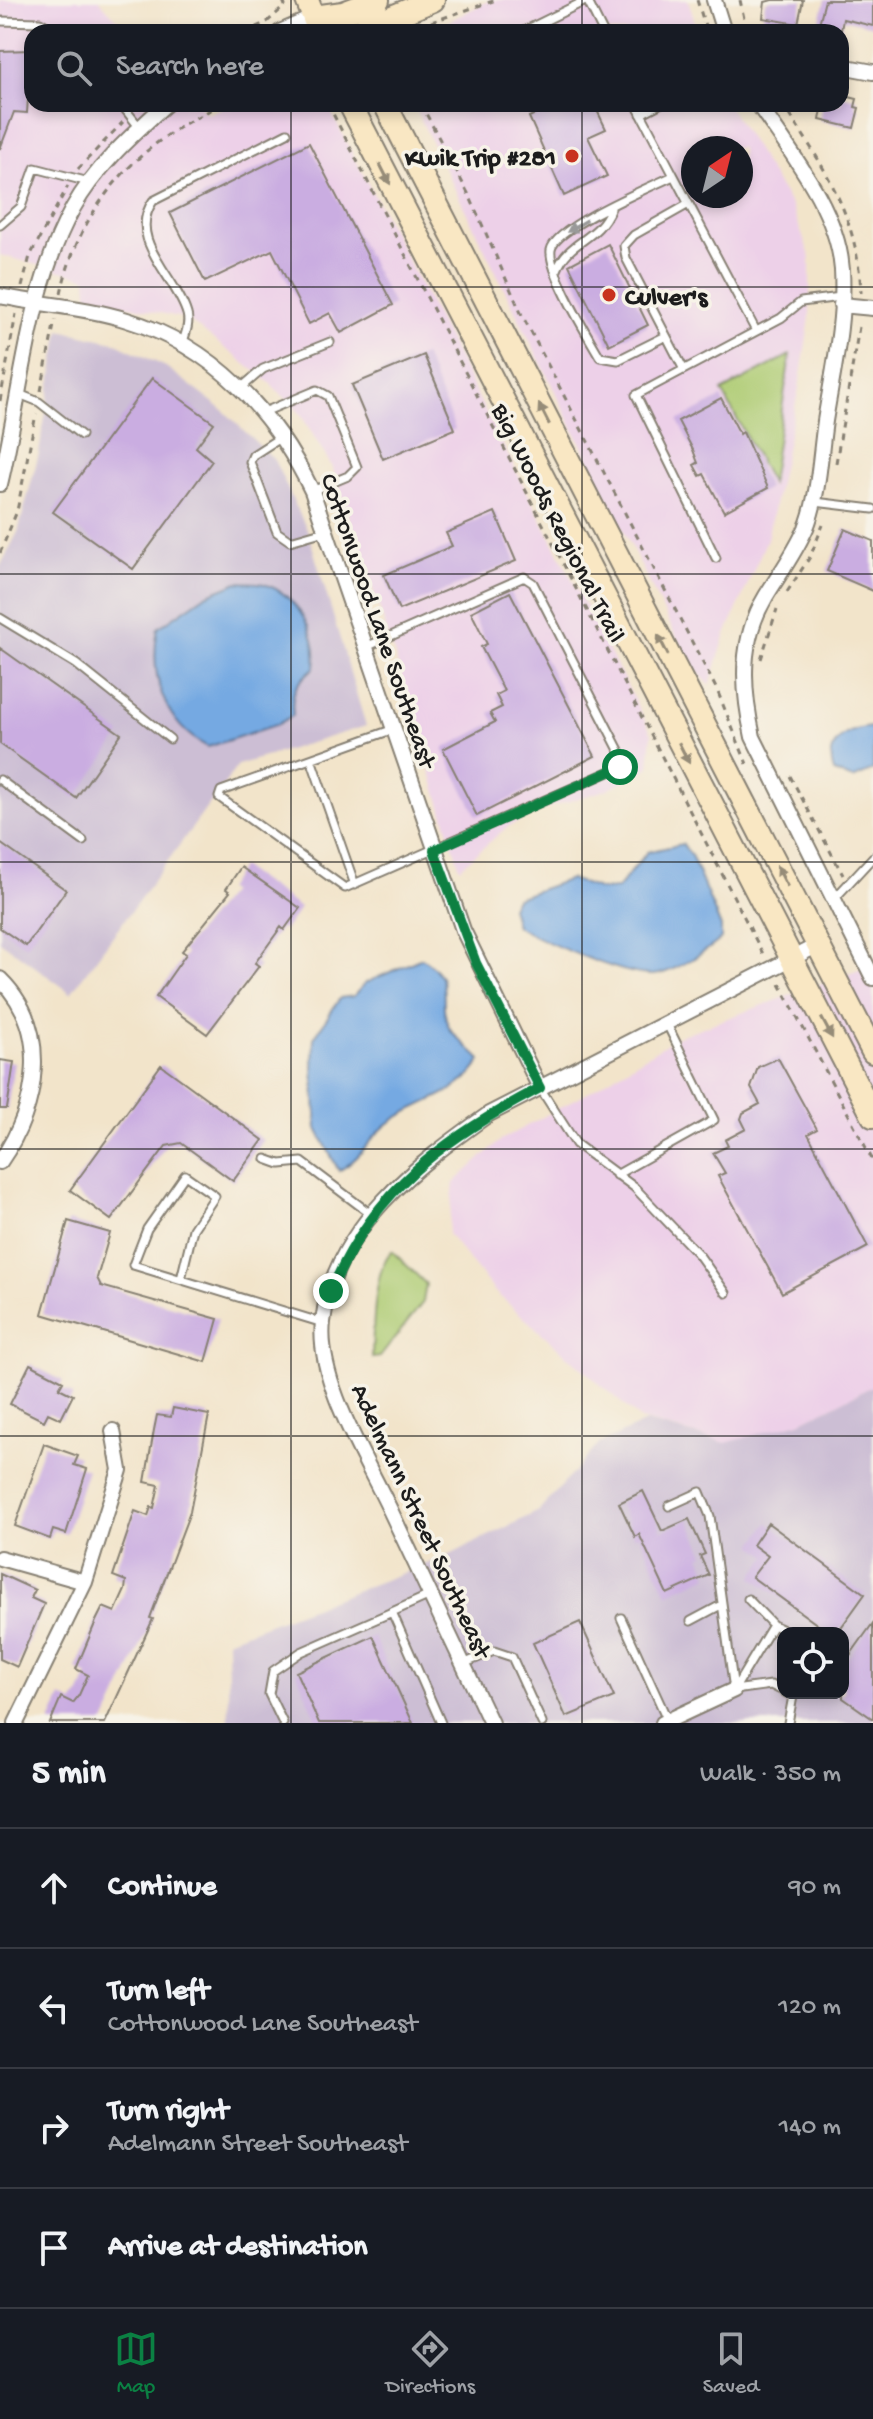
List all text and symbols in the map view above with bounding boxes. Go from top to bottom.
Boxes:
search box [24,24,849,112]
icon: search [52,46,96,90]
text: Search here [116,51,264,86]
north arrow [681,136,753,208]
place label: Kwik Trip #281 [404,145,556,176]
marker: Kwik Trip #281 [563,147,581,165]
one-way arrow [378,163,391,186]
one-way arrow [566,219,588,233]
place label: Culver's [625,284,709,315]
marker: Culver's [600,286,618,304]
street label: Big Woods Regional Trail [482,398,630,649]
one-way arrow [538,402,551,425]
street label: Cottonwood Lane Southeast [311,470,442,775]
one-way arrow [656,633,670,656]
one-way arrow [677,742,690,765]
route start [602,749,638,785]
one-way arrow [775,864,789,887]
one-way arrow [820,1017,833,1040]
route end [313,1273,349,1309]
street label: Adelmann Street Southeast [342,1380,497,1666]
map controls [777,1627,849,1699]
button: locate [777,1627,849,1699]
text: 5 min [32,1755,106,1795]
text: Walk · 350 m [700,1760,841,1791]
icon: ahead [32,1866,76,1910]
text: Continue [108,1871,217,1906]
text: 90 m [789,1873,841,1904]
text: Turn left [108,1975,209,2010]
icon: left [32,1986,76,2030]
text: 120 m [778,1993,841,2024]
text: Cottonwood Lane Southeast [108,2010,417,2041]
text: Turn right [108,2095,228,2130]
icon: right [32,2106,76,2150]
text: 140 m [779,2113,841,2144]
text: Adelmann Street Southeast [108,2130,407,2161]
icon: arrive [32,2226,76,2270]
text: Arrive at destination [108,2231,368,2266]
tab: Map [114,2327,158,2401]
tab: Directions [386,2327,475,2401]
tab: Saved [703,2327,759,2401]

